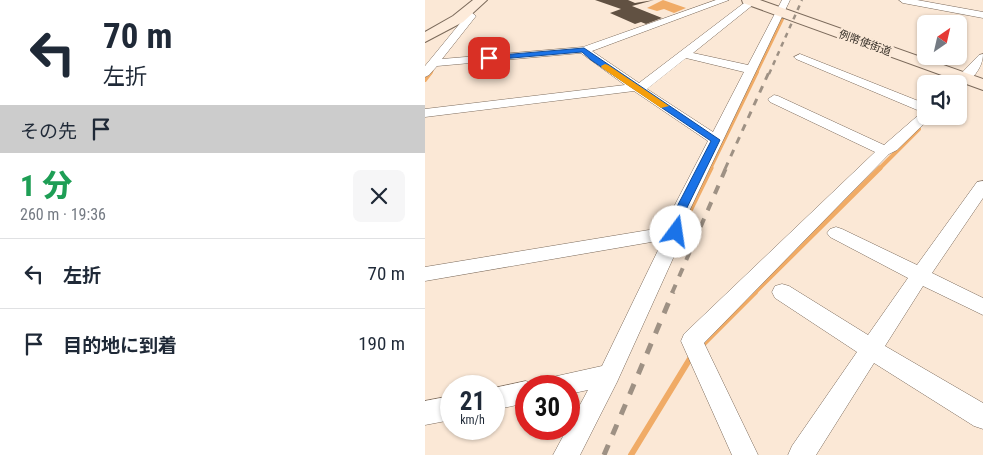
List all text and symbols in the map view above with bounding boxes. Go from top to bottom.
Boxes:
north arrow [917,15,967,65]
map controls [917,15,967,125]
text: 70 m [103,16,172,57]
icon: left [20,20,85,85]
street label: 例幣使街道 [837,27,893,59]
pin [468,37,510,79]
icon: arrive [475,44,503,72]
text: 左折 [103,64,147,89]
button: sound [917,75,967,125]
icon: arrive [87,115,115,143]
text: その先 [20,120,77,143]
text: 1 分 [20,168,72,203]
button: close [353,170,405,222]
text: 260 m · 19:36 [20,205,106,224]
position arrow [649,205,701,257]
icon: left [20,260,48,288]
text: 70 m [368,262,405,285]
text: 左折 [63,264,101,287]
icon: arrive [20,330,48,358]
text: 190 m [358,332,405,355]
text: 目的地に到着 [63,334,177,357]
speed limit sign: 30 [515,375,580,440]
text: 21 [460,387,485,416]
text: km/h [460,413,485,427]

